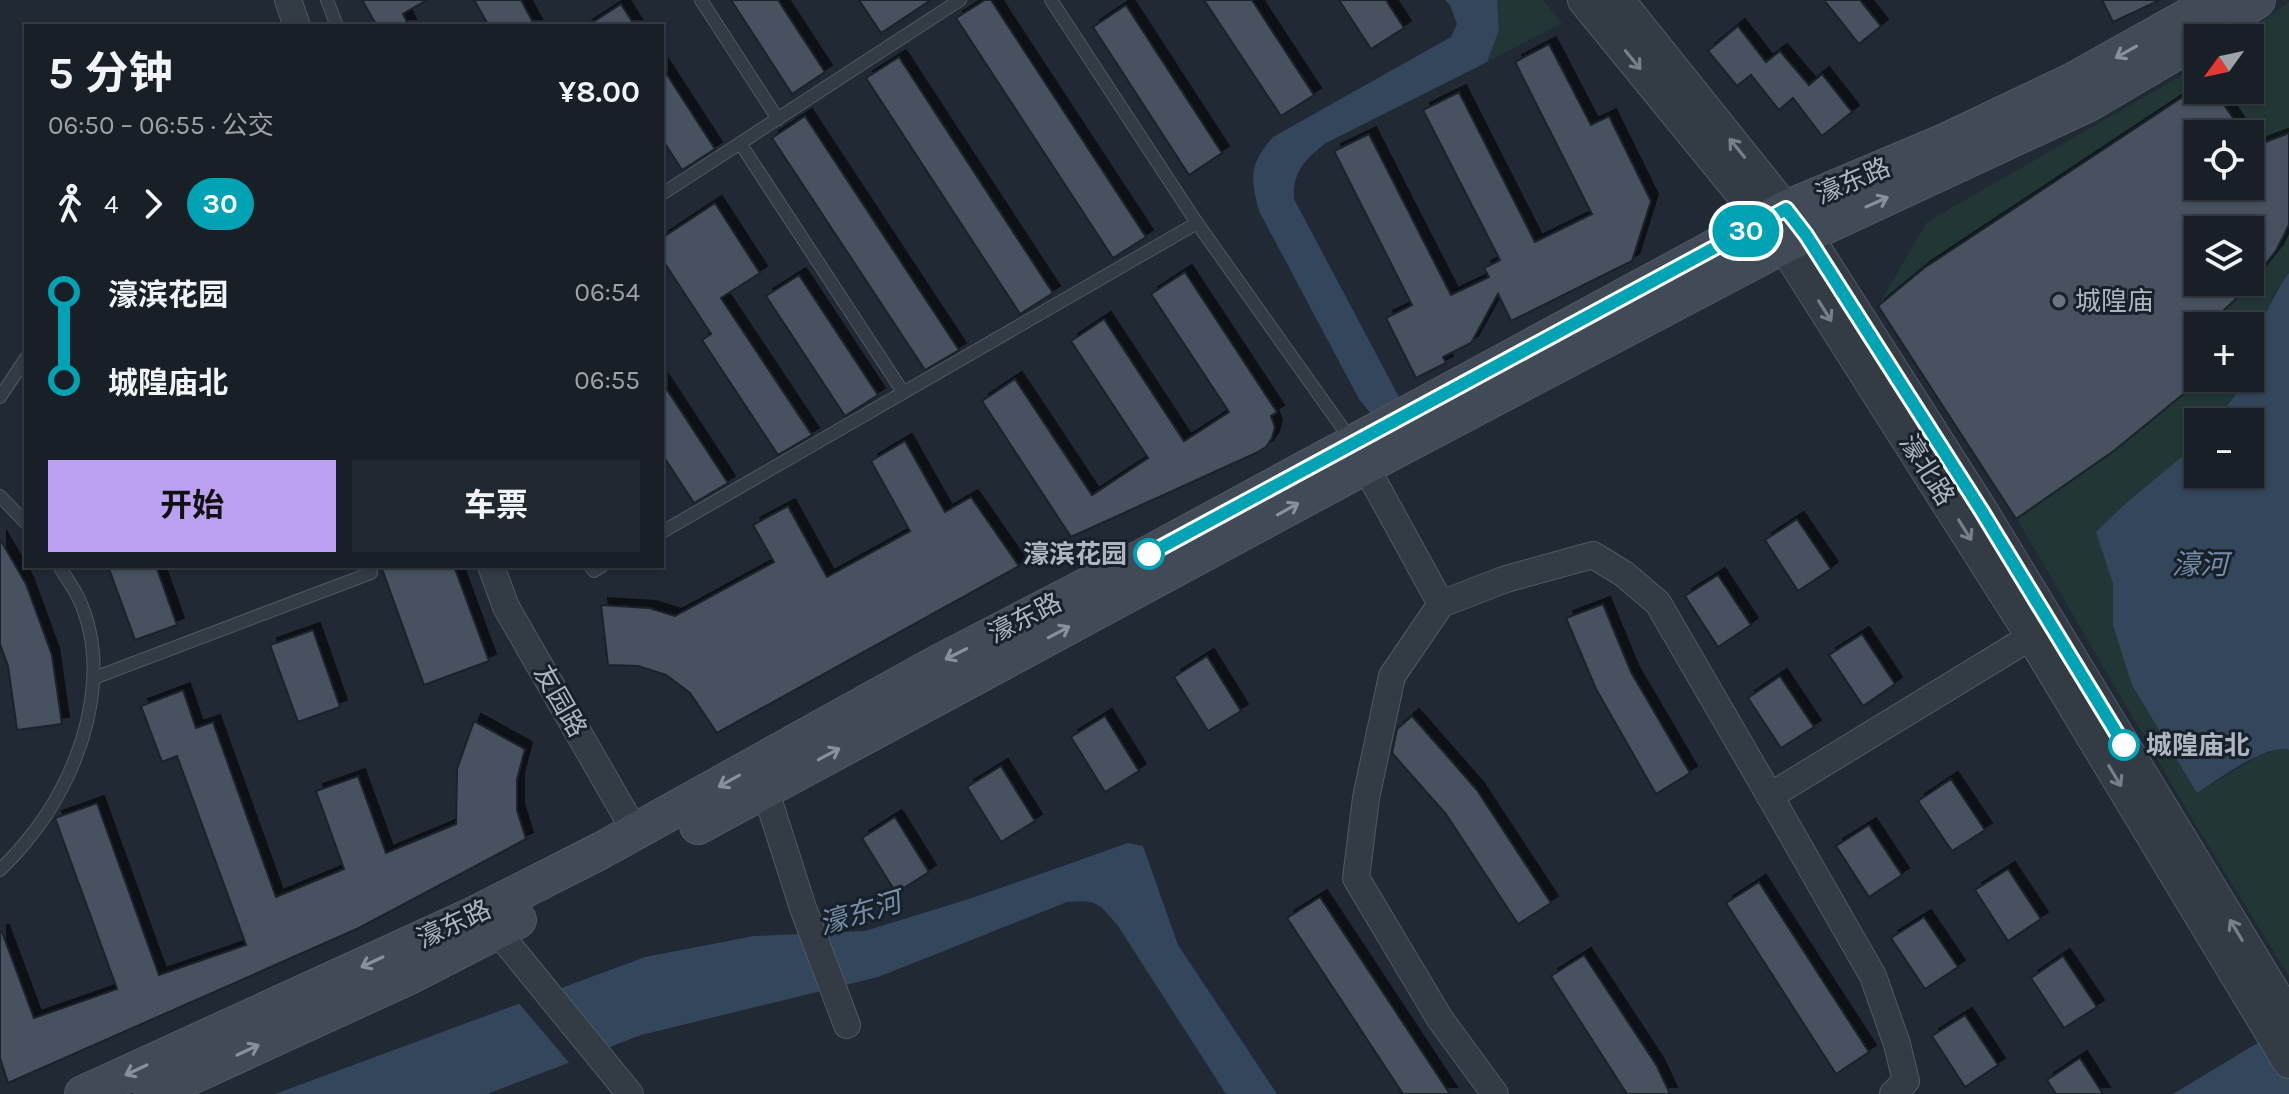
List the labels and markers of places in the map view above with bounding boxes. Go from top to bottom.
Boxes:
place label: 城隍庙 [2075,286,2153,317]
marker: 城隍庙 [2050,292,2068,310]
place label: 濠滨花园 [1023,539,1127,570]
marker: 濠滨花园 [1134,539,1164,569]
marker: 城隍庙北 [2109,730,2139,760]
place label: 城隍庙北 [2146,730,2250,761]

